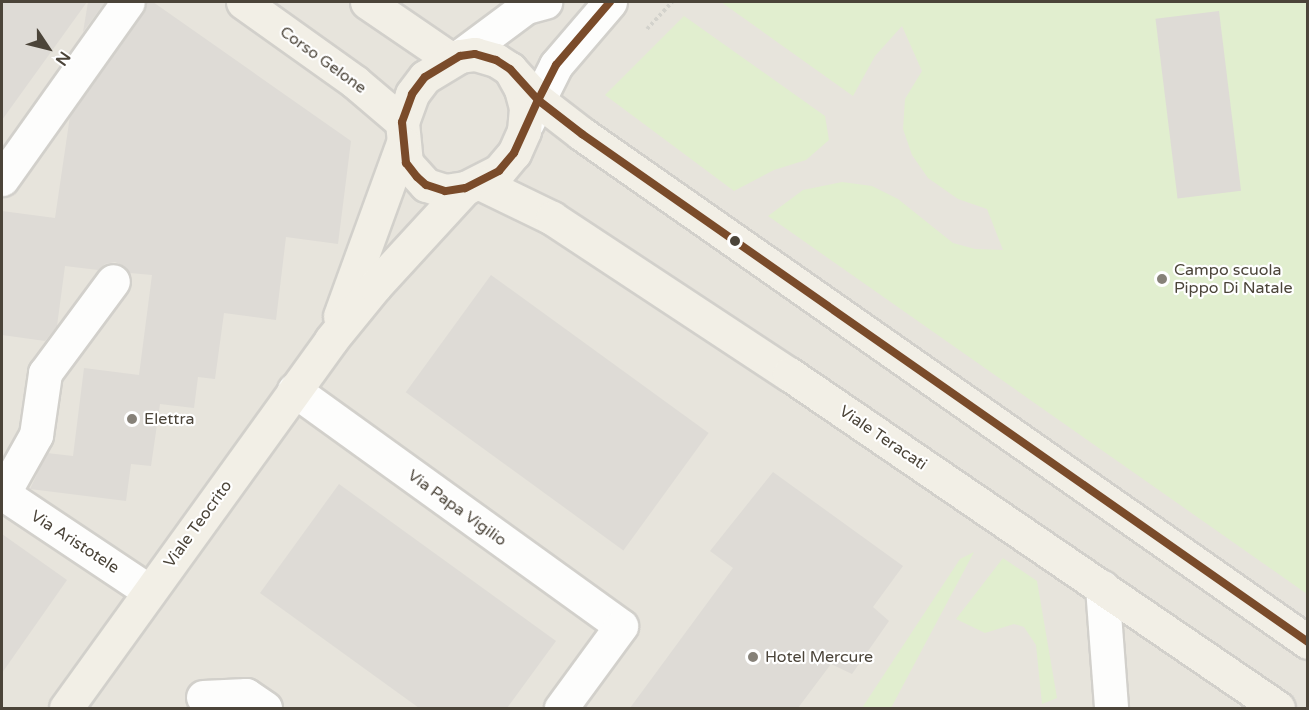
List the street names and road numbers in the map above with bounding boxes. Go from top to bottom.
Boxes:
street label: Corso Gelone [276,22,370,98]
street label: Viale Teracati [836,402,930,474]
street label: Via Papa Vigilio [404,466,510,550]
street label: Viale Teocrito [160,477,236,571]
street label: Via Aristotele [27,506,123,578]

